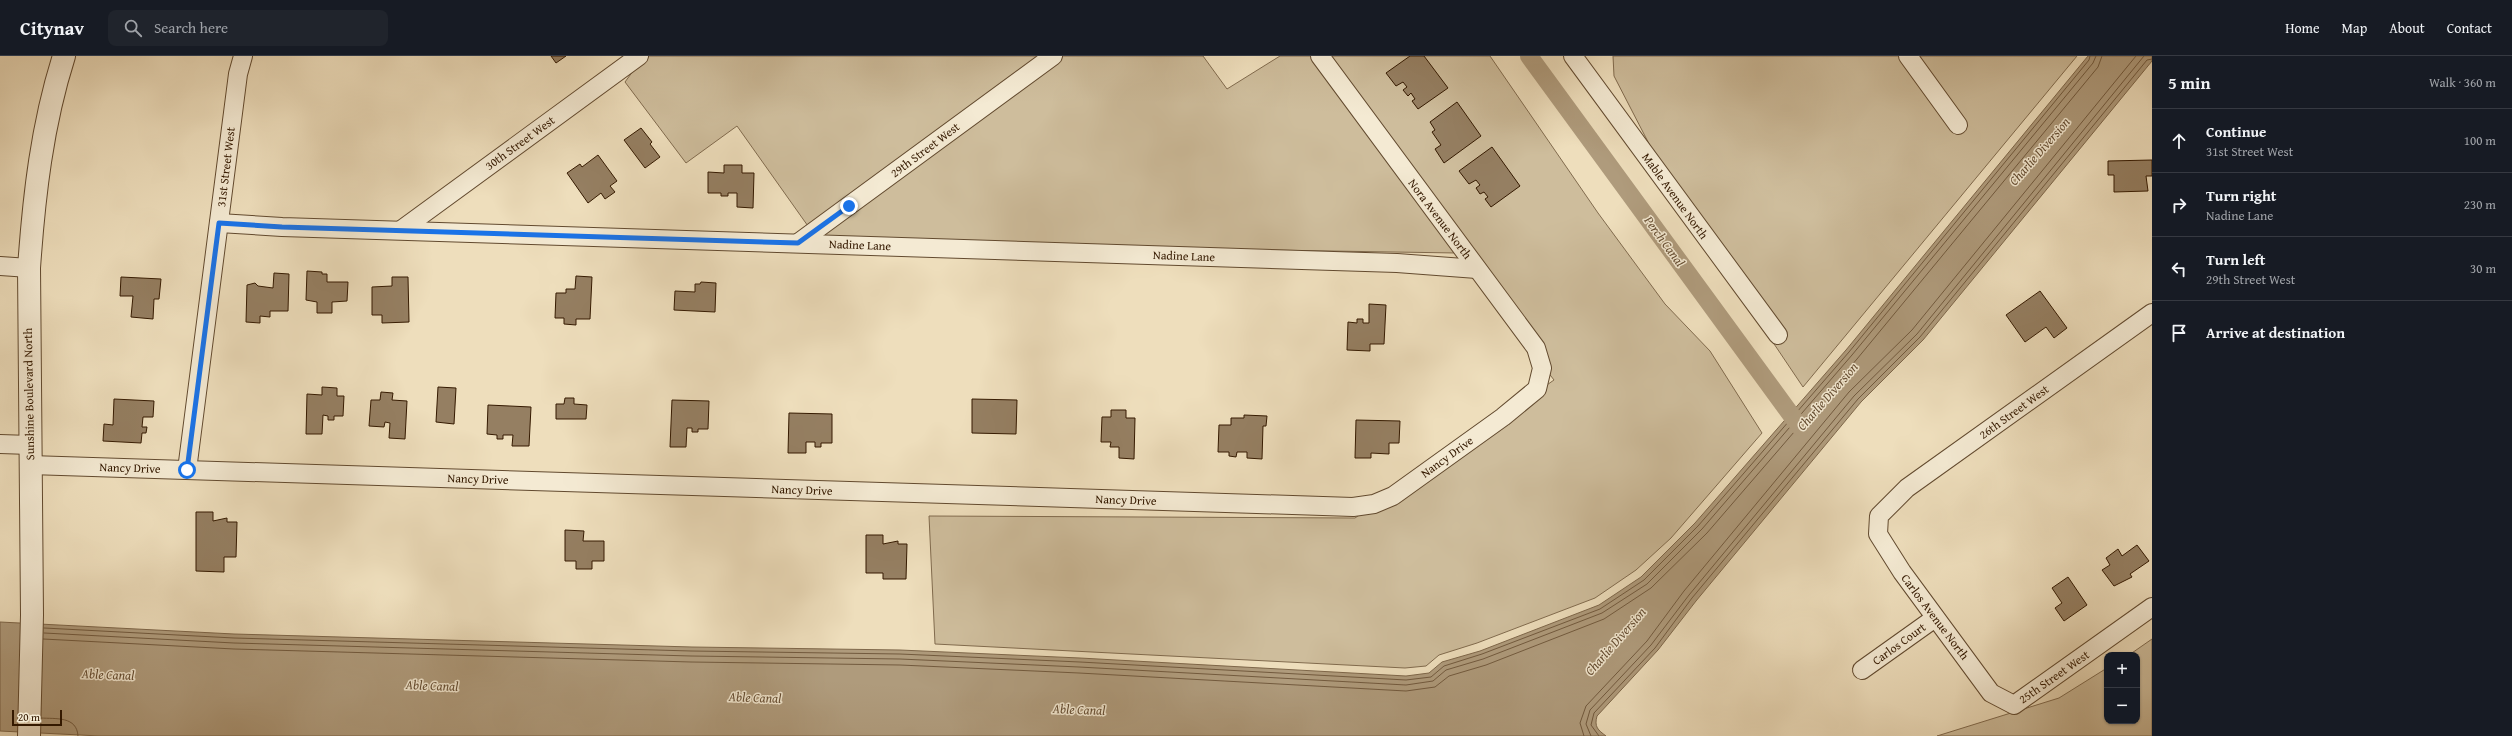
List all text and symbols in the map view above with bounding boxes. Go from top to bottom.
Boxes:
search box [108,10,388,46]
text: Citynav [20,14,84,42]
icon: search [122,17,144,39]
text: Search here [154,17,228,38]
text: Home [2285,18,2320,38]
text: Map [2342,18,2367,38]
text: About [2389,18,2425,38]
text: Contact [2447,18,2492,38]
text: 5 min [2168,70,2210,95]
text: Walk · 360 m [2429,73,2496,92]
street label: 30th Street West [481,111,559,174]
water label: Charlie Diversion [2004,113,2075,190]
street label: 29th Street West [887,118,963,181]
text: Continue [2206,121,2267,142]
street label: 31st Street West [212,125,239,208]
icon: ahead [2168,130,2190,152]
text: 100 m [2464,131,2496,150]
text: 31st Street West [2206,142,2293,161]
street label: Mable Avenue North [1638,149,1713,242]
street label: Nora Avenue North [1405,175,1476,263]
text: Turn right [2206,185,2277,206]
icon: right [2168,194,2190,216]
text: 230 m [2464,195,2496,214]
route end [840,197,858,215]
text: Nadine Lane [2206,206,2273,225]
water label: Perch Canal [1639,211,1689,271]
street label: Nadine Lane [829,235,892,254]
street label: Nadine Lane [1153,246,1216,265]
text: Turn left [2206,249,2265,270]
icon: left [2168,258,2190,280]
text: 30 m [2470,259,2496,278]
text: 29th Street West [2206,270,2295,289]
icon: arrive [2168,322,2190,344]
text: Arrive at destination [2206,322,2345,343]
street label: Sunshine Boulevard North [19,327,38,460]
water label: Charlie Diversion [1792,358,1863,435]
street label: 26th Street West [1975,380,2053,443]
street label: Nancy Drive [1417,432,1477,481]
street label: Nancy Drive [99,458,161,477]
route start [178,461,196,479]
street label: Nancy Drive [447,469,509,488]
street label: Nancy Drive [771,480,833,499]
street label: Nancy Drive [1095,490,1157,509]
street label: Carlos Avenue North [1897,570,1973,663]
water label: Charlie Diversion [1580,603,1651,680]
street label: Carlos Court [1868,618,1930,669]
street label: 25th Street West [2015,646,2093,707]
map controls [2104,652,2140,724]
button: + [2104,652,2140,688]
water label: Able Canal [80,664,135,685]
water label: Able Canal [404,675,459,696]
water label: Able Canal [727,687,782,708]
button: − [2104,688,2140,724]
water label: Able Canal [1051,699,1106,720]
scale bar [12,708,62,727]
text: 20 m [18,709,40,725]

